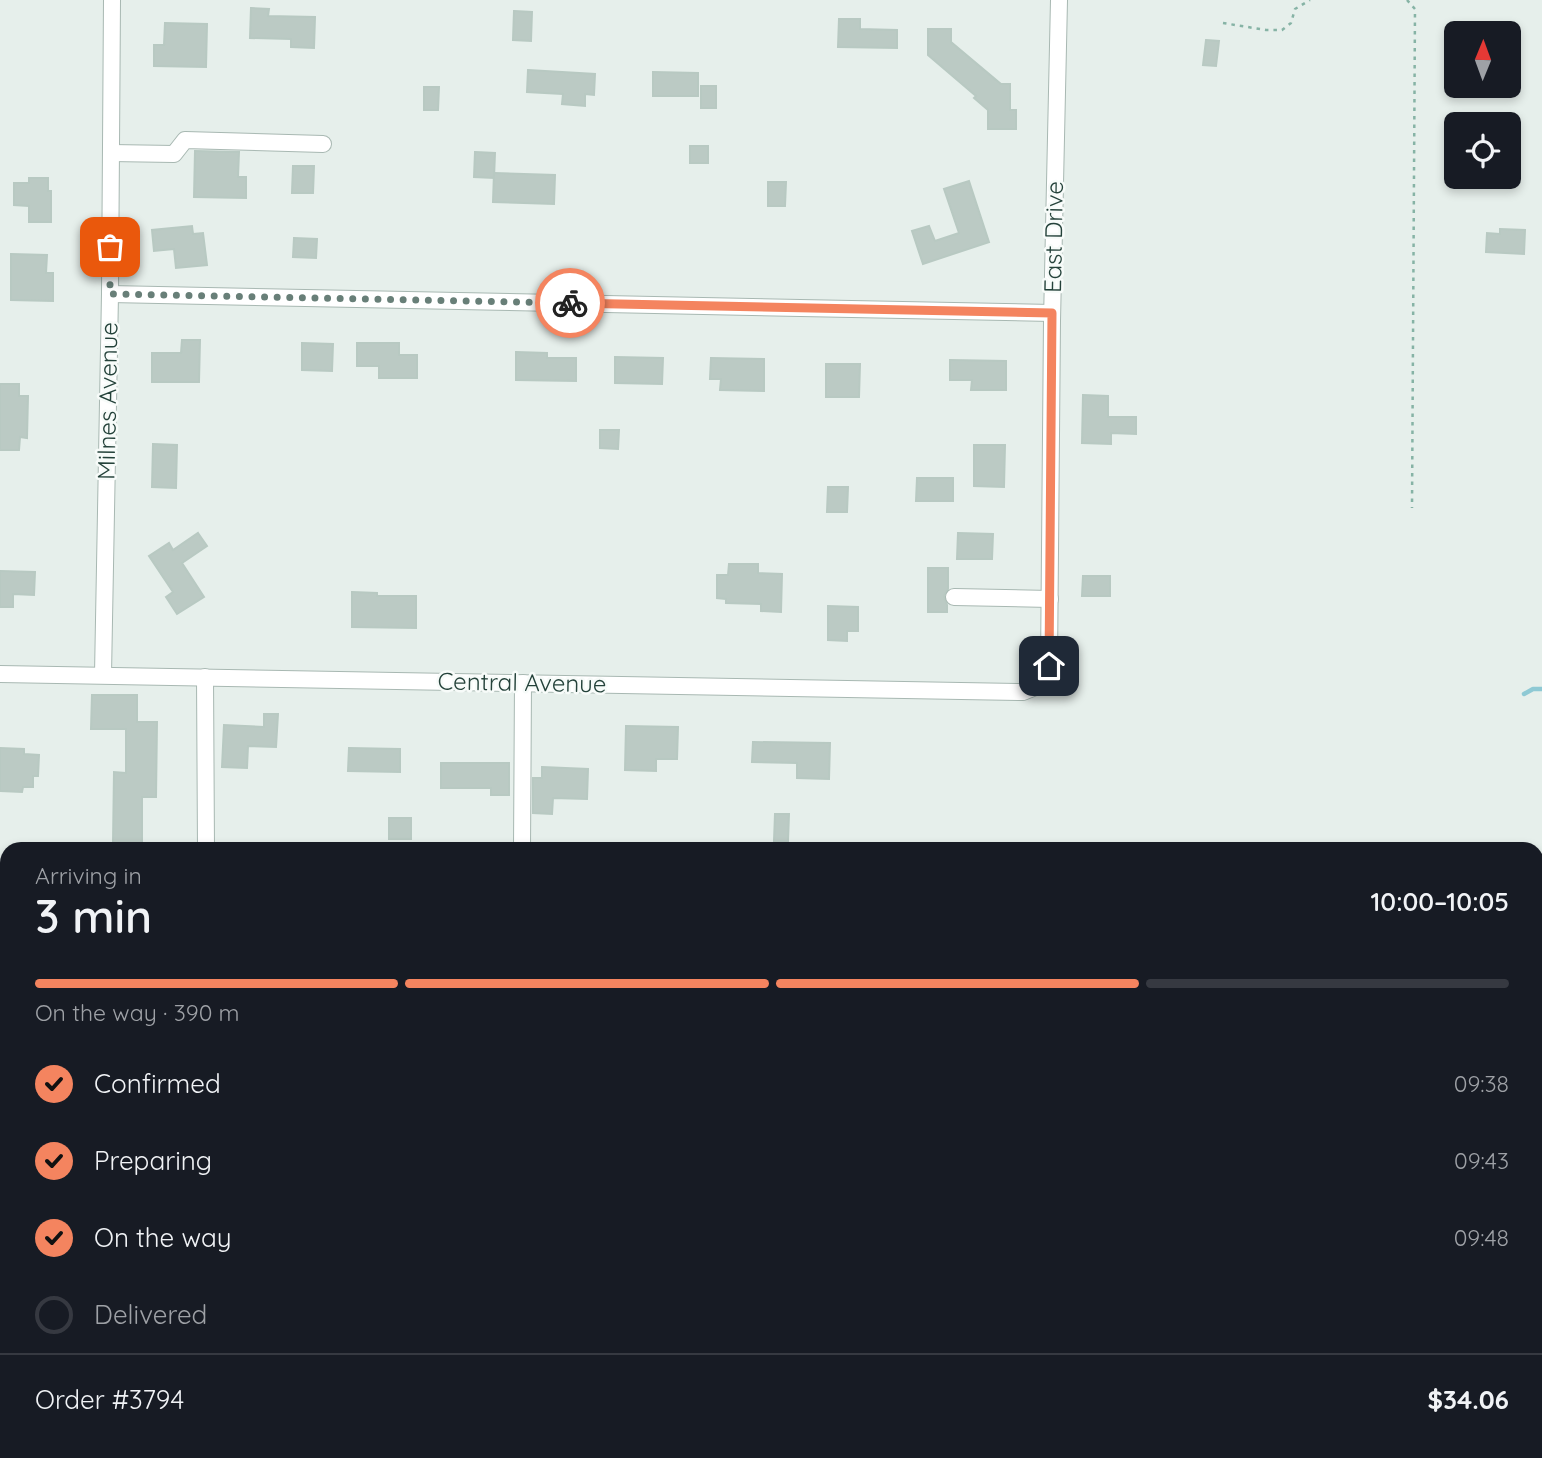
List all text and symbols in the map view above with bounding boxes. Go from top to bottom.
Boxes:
north arrow [1444,21,1521,98]
map controls [1444,21,1521,189]
button: locate [1444,112,1521,189]
street label: East Drive [1037,181,1069,293]
pin [80,217,140,277]
icon: bag [91,228,129,266]
courier [535,268,605,338]
icon: bike [551,284,589,322]
street label: Milnes Avenue [91,322,123,480]
pin [1019,636,1079,696]
icon: home [1030,647,1068,685]
street label: Central Avenue [437,666,607,698]
text: Arriving in [35,861,142,890]
text: 10:00–10:05 [1370,885,1509,918]
text: 3 min [35,887,152,945]
text: On the way · 390 m [35,998,240,1027]
icon: check [35,1065,73,1103]
text: Confirmed [94,1067,221,1100]
text: 09:38 [1454,1069,1509,1098]
icon: check [35,1142,73,1180]
text: Preparing [94,1144,212,1177]
text: 09:43 [1454,1146,1509,1175]
icon: check [35,1219,73,1257]
text: On the way [94,1221,232,1254]
text: 09:48 [1454,1223,1509,1252]
text: Delivered [94,1298,207,1331]
text: Order #3794 [35,1383,184,1416]
text: $34.06 [1427,1383,1509,1416]

